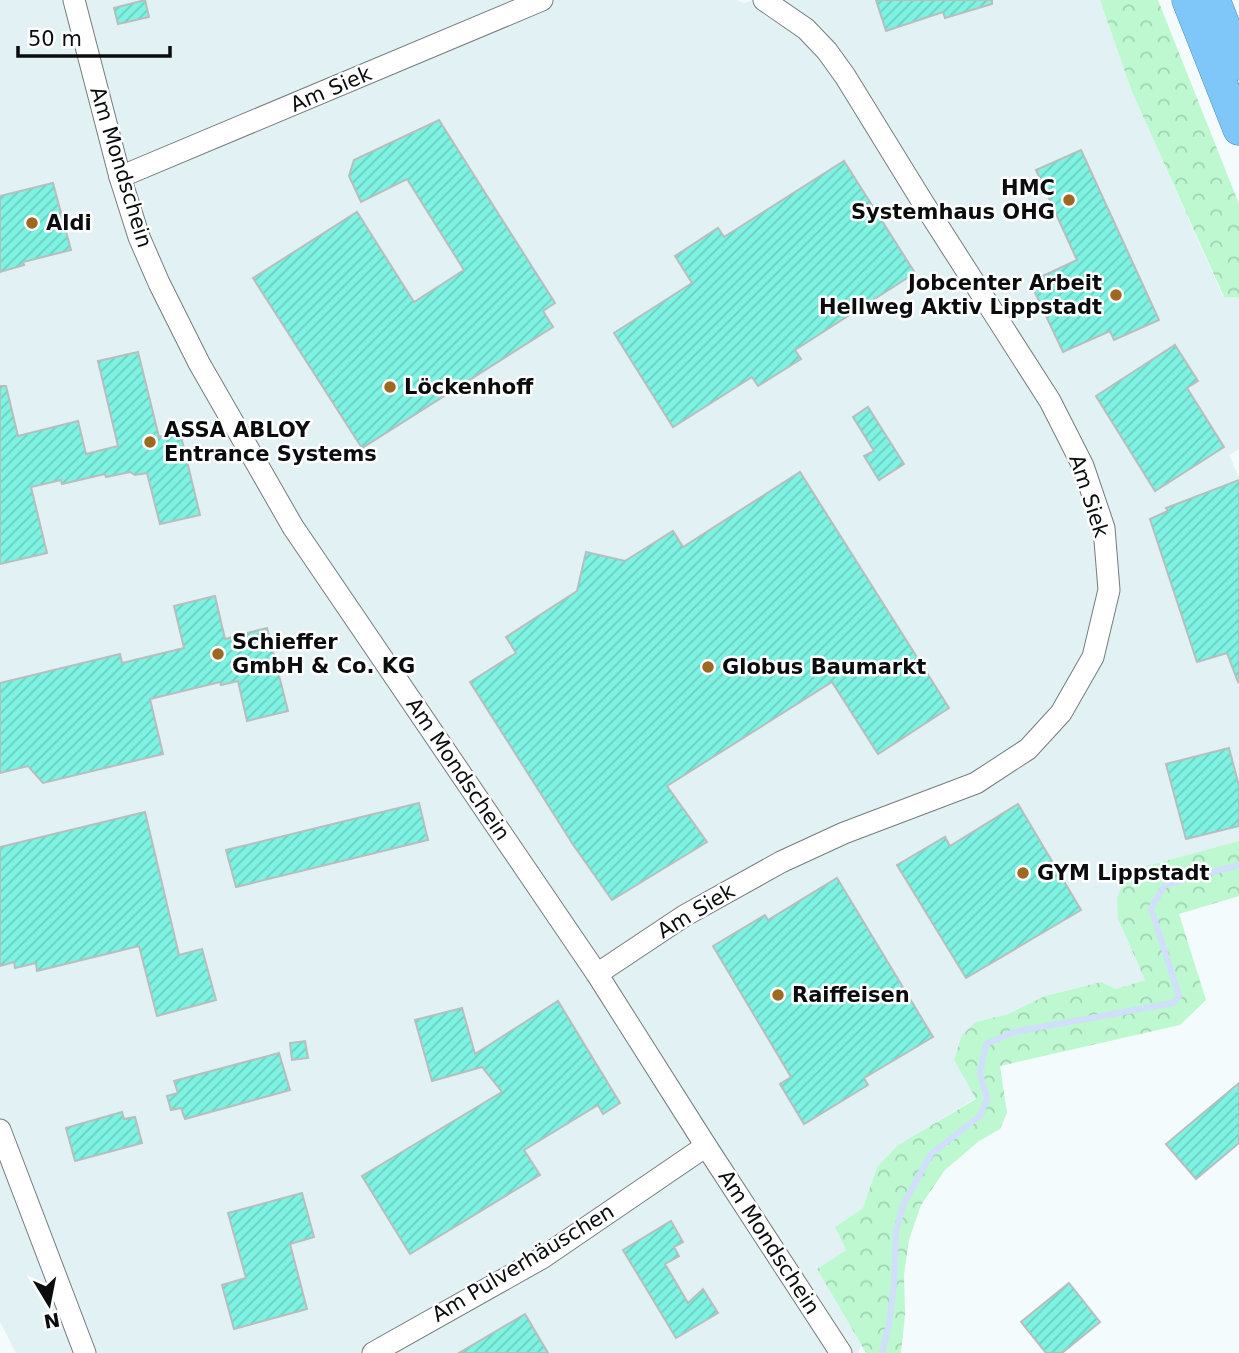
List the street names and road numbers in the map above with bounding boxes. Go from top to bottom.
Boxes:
street label: Am Siek [287,61,376,117]
street label: Am Mondschein [85,84,157,250]
street label: Am Siek [1064,452,1114,541]
street label: Am Mondschein [401,693,515,845]
street label: Am Siek [653,878,740,943]
street label: Am Mondschein [713,1165,825,1319]
street label: Am Pulverhäuschen [428,1199,618,1327]

